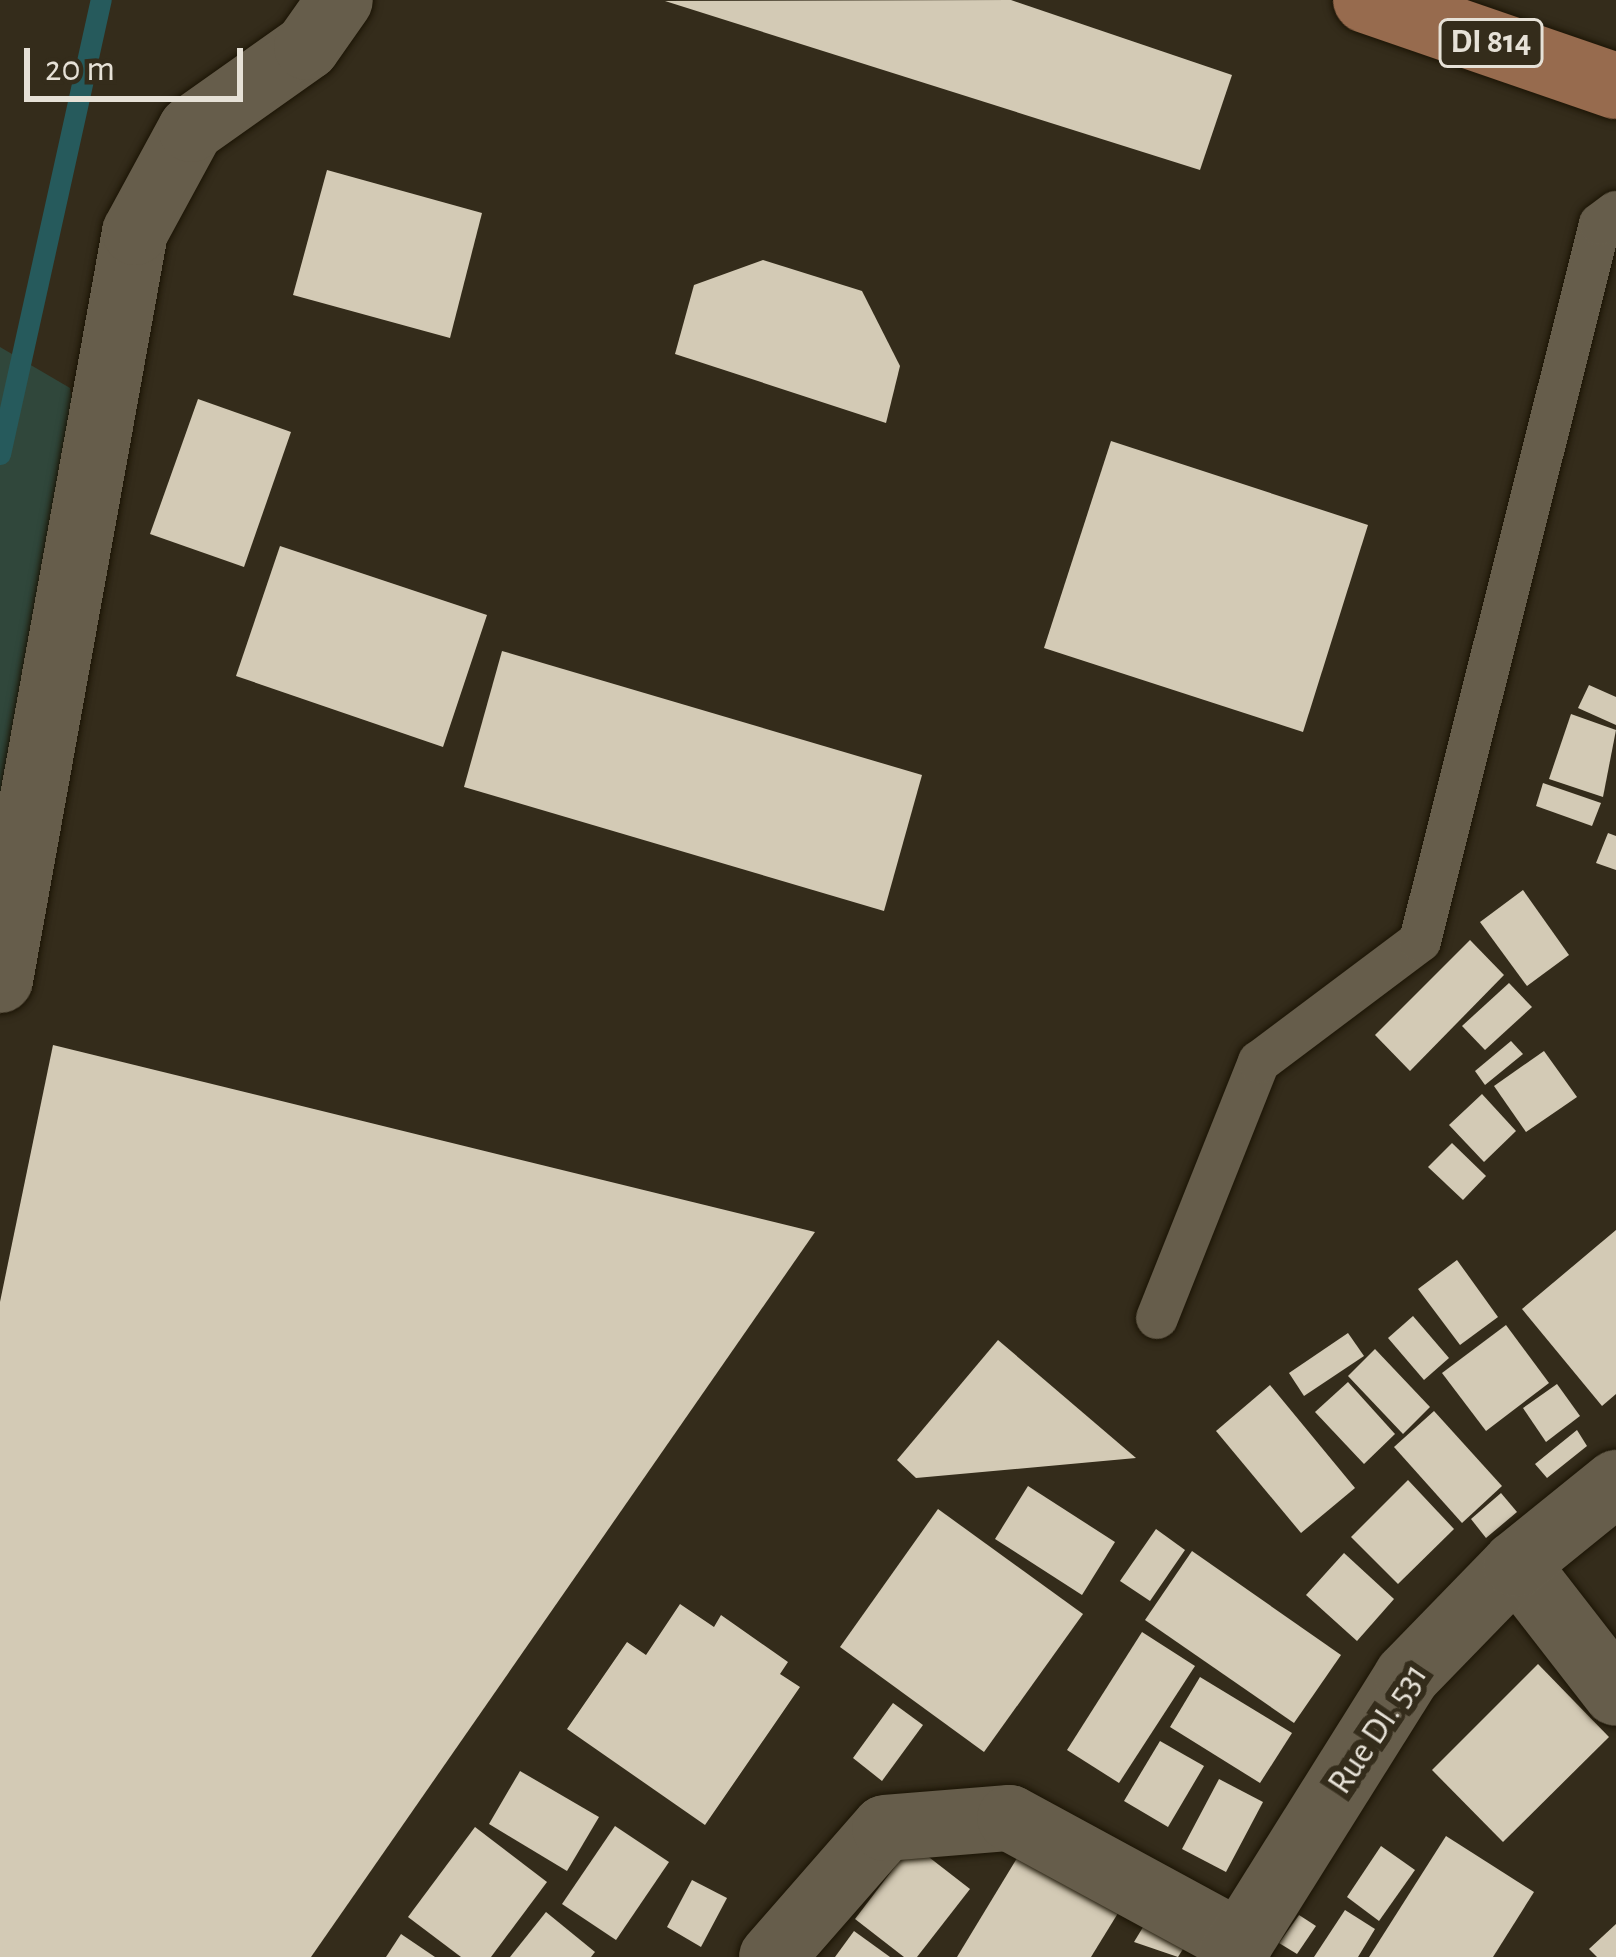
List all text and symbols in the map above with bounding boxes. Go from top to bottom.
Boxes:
road number: DI 814 [1437,16,1545,70]
scale bar [30,24,249,98]
text: 20 m [45,51,115,87]
street label: Rue DI. 531 [1319,1655,1437,1803]

